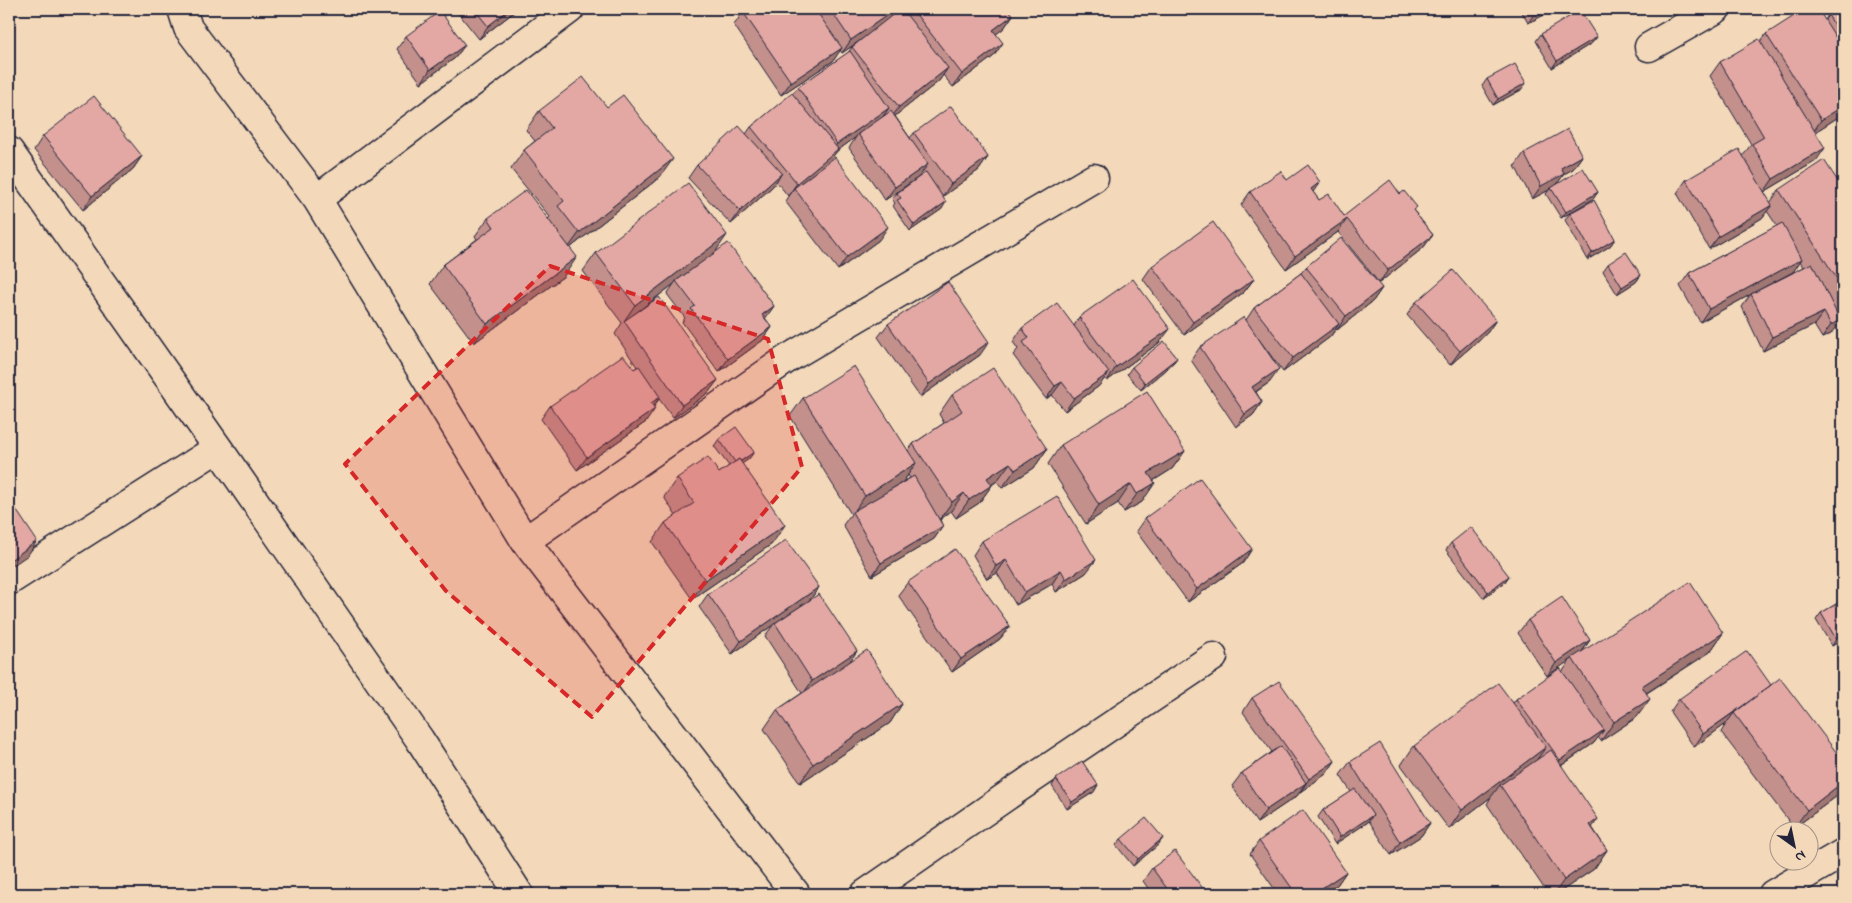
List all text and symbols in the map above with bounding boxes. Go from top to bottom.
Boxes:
north arrow [1770,820,1820,870]
text: N [1791,844,1810,867]

